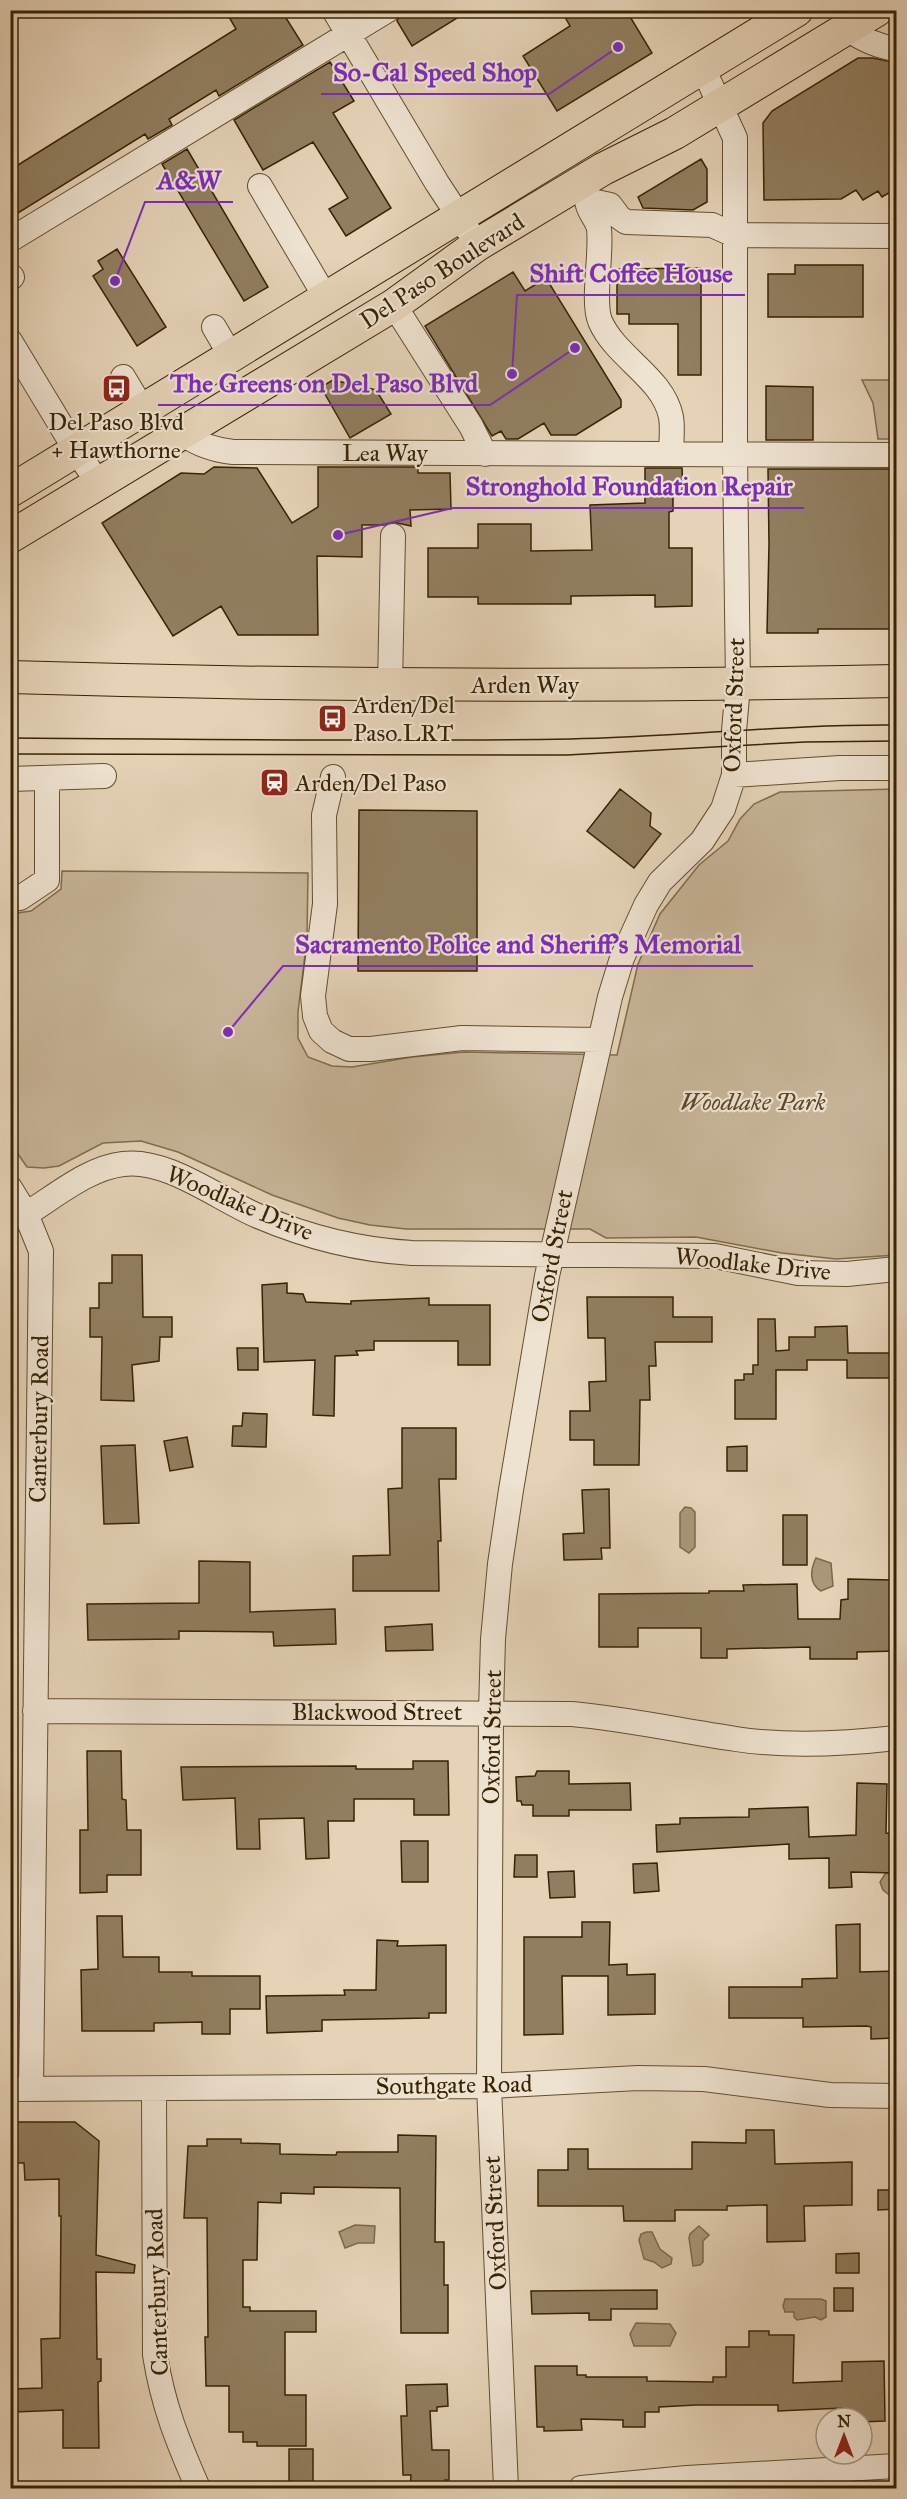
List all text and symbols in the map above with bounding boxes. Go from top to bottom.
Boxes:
callout: So-Cal Speed Shop [321,50,549,94]
text: So-Cal Speed Shop [333,56,537,88]
callout: A&W [145,158,233,202]
text: A&W [155,164,222,196]
street label: Del Paso Boulevard [354,207,530,335]
callout: Shift Coffee House [517,251,745,295]
text: Shift Coffee House [529,257,733,289]
callout: The Greens on Del Paso Blvd [158,361,490,405]
text: The Greens on Del Paso Blvd [169,367,479,399]
bus stop icon: Del Paso Blvd + Hawthorne [100,373,132,405]
place label: Del Paso Blvd + Hawthorne [48,407,184,465]
street label: Lea Way [342,438,429,468]
callout: Stronghold Foundation Repair [453,464,804,508]
text: Stronghold Foundation Repair [465,470,794,503]
street label: Oxford Street [717,637,751,773]
street label: Arden Way [470,670,580,700]
place label: Arden/Del Paso LRT [352,690,455,748]
bus stop icon: Arden/Del Paso LRT [316,703,348,735]
station icon: Arden/Del Paso [258,767,290,799]
place label: Arden/Del Paso [294,768,447,798]
callout: Sacramento Police and Sheriff's Memorial [283,922,753,966]
text: Sacramento Police and Sheriff's Memorial [295,928,742,960]
park label: Woodlake Park [680,1087,826,1117]
street label: Woodlake Drive [162,1159,318,1247]
street label: Oxford Street [524,1186,580,1325]
street label: Woodlake Drive [674,1241,832,1287]
street label: Canterbury Road [23,1335,55,1503]
street label: Oxford Street [476,1669,508,1805]
street label: Blackwood Street [292,1697,463,1727]
street label: Southgate Road [375,2069,533,2101]
street label: Oxford Street [476,2154,514,2291]
street label: Canterbury Road [139,2208,175,2376]
north arrow [814,2406,874,2466]
text: N [837,2412,851,2431]

